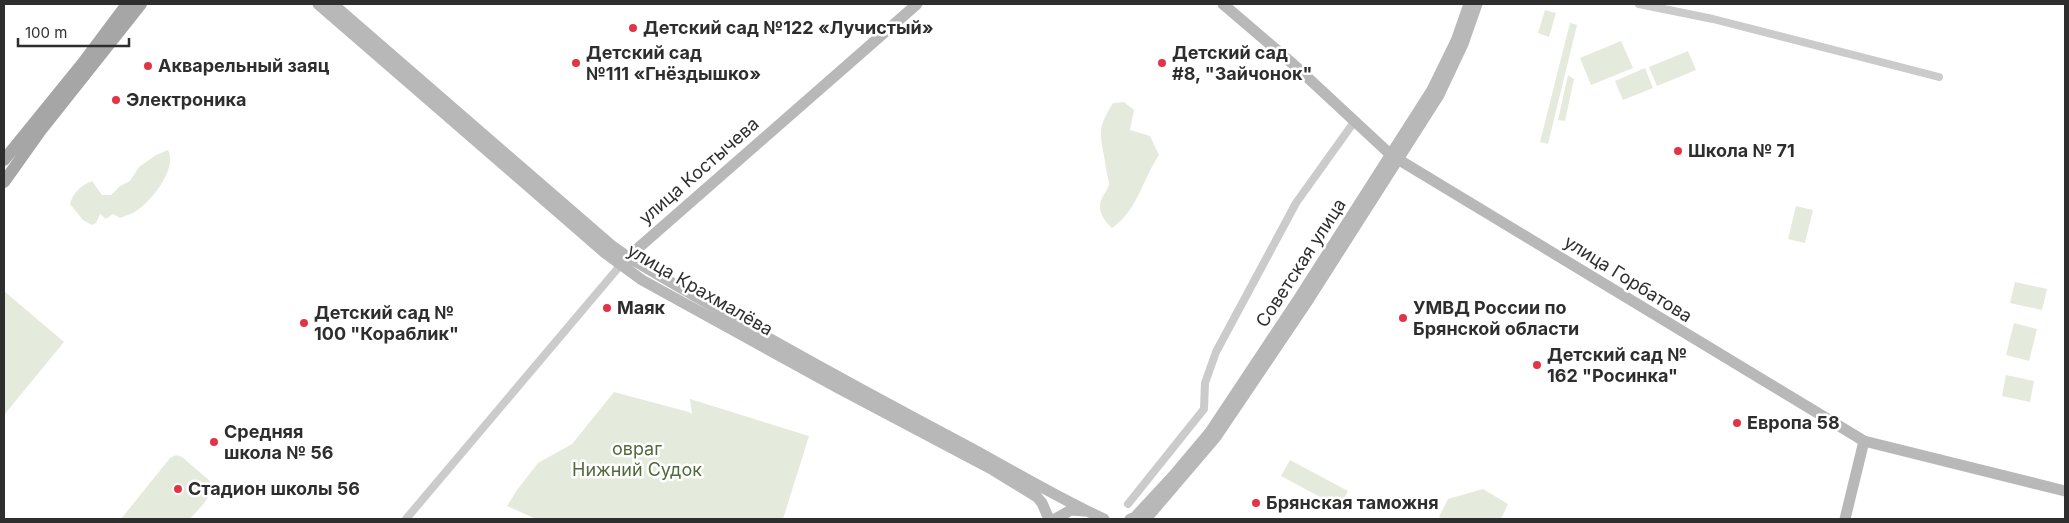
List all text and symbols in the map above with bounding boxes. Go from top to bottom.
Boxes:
scale bar [18,15,129,47]
place label: Детский сад №122 «Лучистый» [643,17,934,38]
marker: Детский сад №122 «Лучистый» [627,22,639,34]
text: 100 m [25,23,67,42]
place label: Детский сад №111 «Гнёздышко» [586,42,761,84]
place label: Детский сад #8, "Зайчонок" [1172,42,1312,84]
place label: Акварельный заяц [158,55,330,76]
marker: Детский сад №111 «Гнёздышко» [570,57,582,69]
marker: Детский сад #8, "Зайчонок" [1156,57,1168,69]
marker: Акварельный заяц [142,60,154,72]
place label: Электроника [126,89,246,110]
marker: Электроника [110,94,122,106]
street label: улица Костычева [635,113,763,228]
place label: Школа № 71 [1688,140,1795,161]
marker: Школа № 71 [1672,145,1684,157]
street label: Советская улица [1251,195,1350,331]
street label: улица Горбатова [1560,231,1696,326]
street label: улица Крахмалёва [624,239,777,340]
place label: Маяк [617,297,666,318]
place label: УМВД России по Брянской области [1413,297,1579,339]
place label: Детский сад № 100 "Кораблик" [314,302,459,344]
marker: Маяк [601,302,613,314]
marker: УМВД России по Брянской области [1397,312,1409,324]
marker: Детский сад № 100 "Кораблик" [298,317,310,329]
place label: Детский сад № 162 "Росинка" [1547,344,1687,386]
marker: Детский сад № 162 "Росинка" [1531,359,1543,371]
place label: Европа 58 [1747,412,1840,433]
marker: Европа 58 [1731,417,1743,429]
place label: Средняя школа № 56 [224,421,334,463]
marker: Средняя школа № 56 [208,436,220,448]
park label: овраг Нижний Судок [572,438,702,480]
place label: Стадион школы 56 [188,478,360,499]
marker: Стадион школы 56 [172,483,184,495]
place label: Брянская таможня [1266,492,1439,513]
marker: Брянская таможня [1250,497,1262,509]

